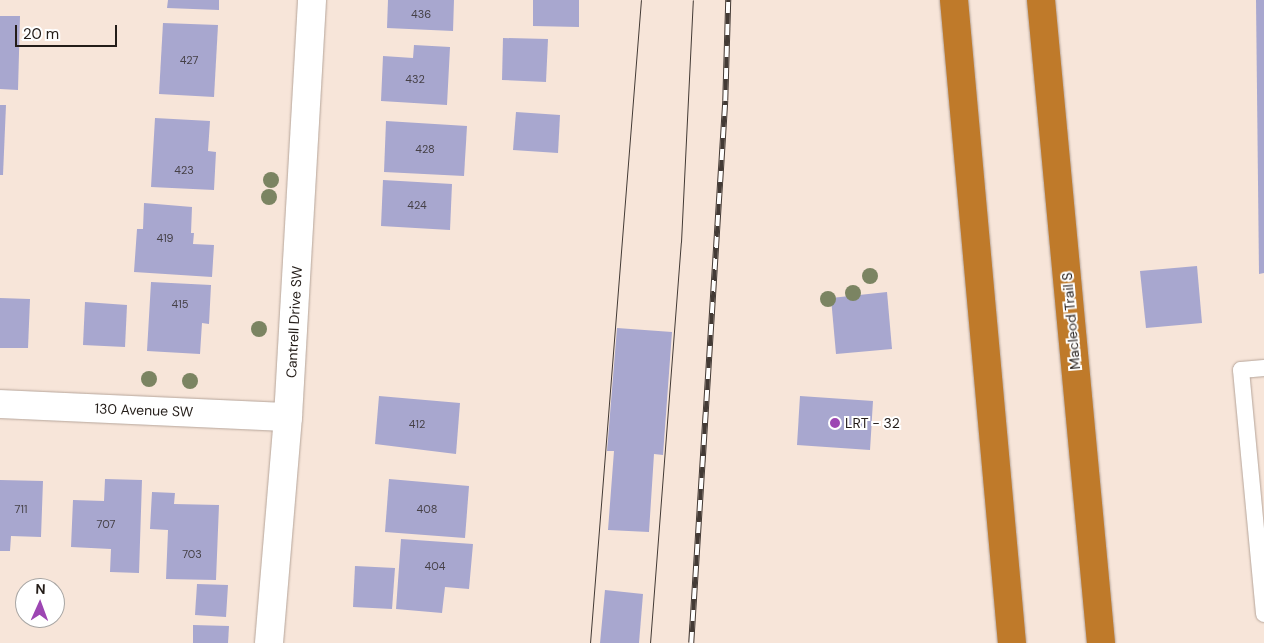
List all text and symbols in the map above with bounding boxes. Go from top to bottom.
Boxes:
house number: 436 [411,7,431,21]
scale bar [18,15,120,47]
text: 20 m [23,24,59,44]
house number: 427 [180,53,198,67]
house number: 432 [405,72,425,86]
house number: 428 [415,142,435,156]
house number: 423 [174,163,194,177]
house number: 424 [407,198,427,212]
house number: 419 [156,231,174,245]
street label: Cantrell Drive SW [283,265,305,379]
street label: Macleod Trail S [1058,272,1084,370]
house number: 415 [172,297,188,311]
street label: 130 Avenue SW [94,400,194,420]
place label: LRT - 32 [845,415,900,431]
house number: 412 [409,417,425,431]
marker: LRT - 32 [829,417,841,429]
house number: 711 [15,502,27,516]
house number: 408 [417,502,437,516]
house number: 707 [97,517,115,531]
house number: 703 [182,547,202,561]
house number: 404 [425,559,445,573]
north arrow [15,578,65,628]
text: N [35,580,46,598]

